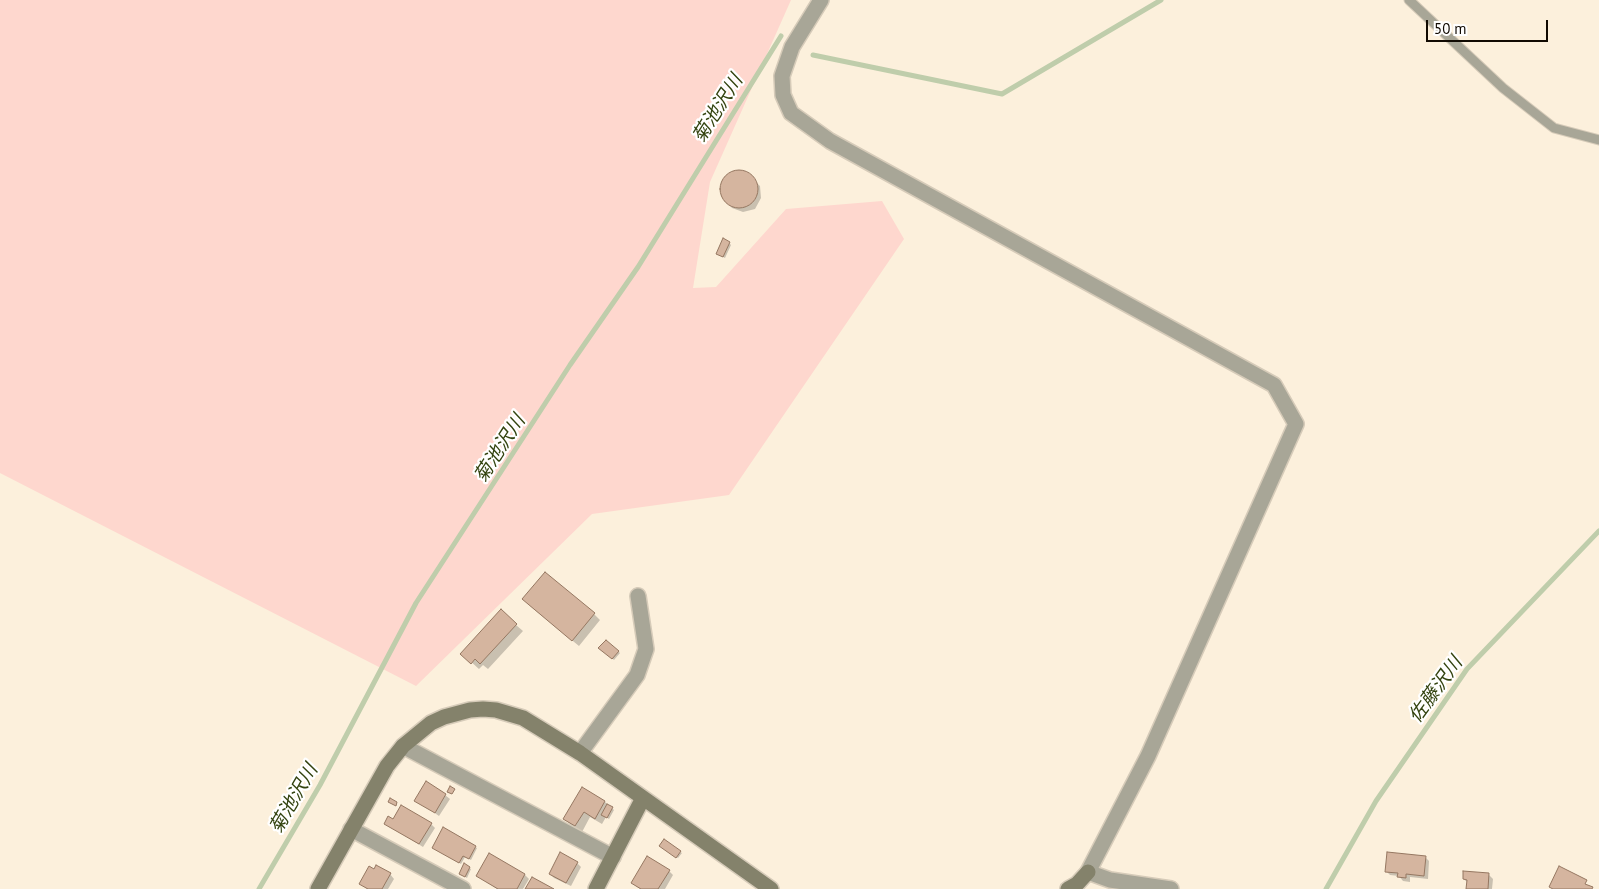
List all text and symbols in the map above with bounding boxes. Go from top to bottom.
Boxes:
scale bar [1429,10,1552,42]
text: 50 m [1434,19,1467,38]
water label: 菊池沢川 [688,71,748,147]
water label: 菊池沢川 [470,411,530,487]
water label: 佐藤沢川 [1404,653,1468,727]
water label: 菊池沢川 [265,760,323,838]

